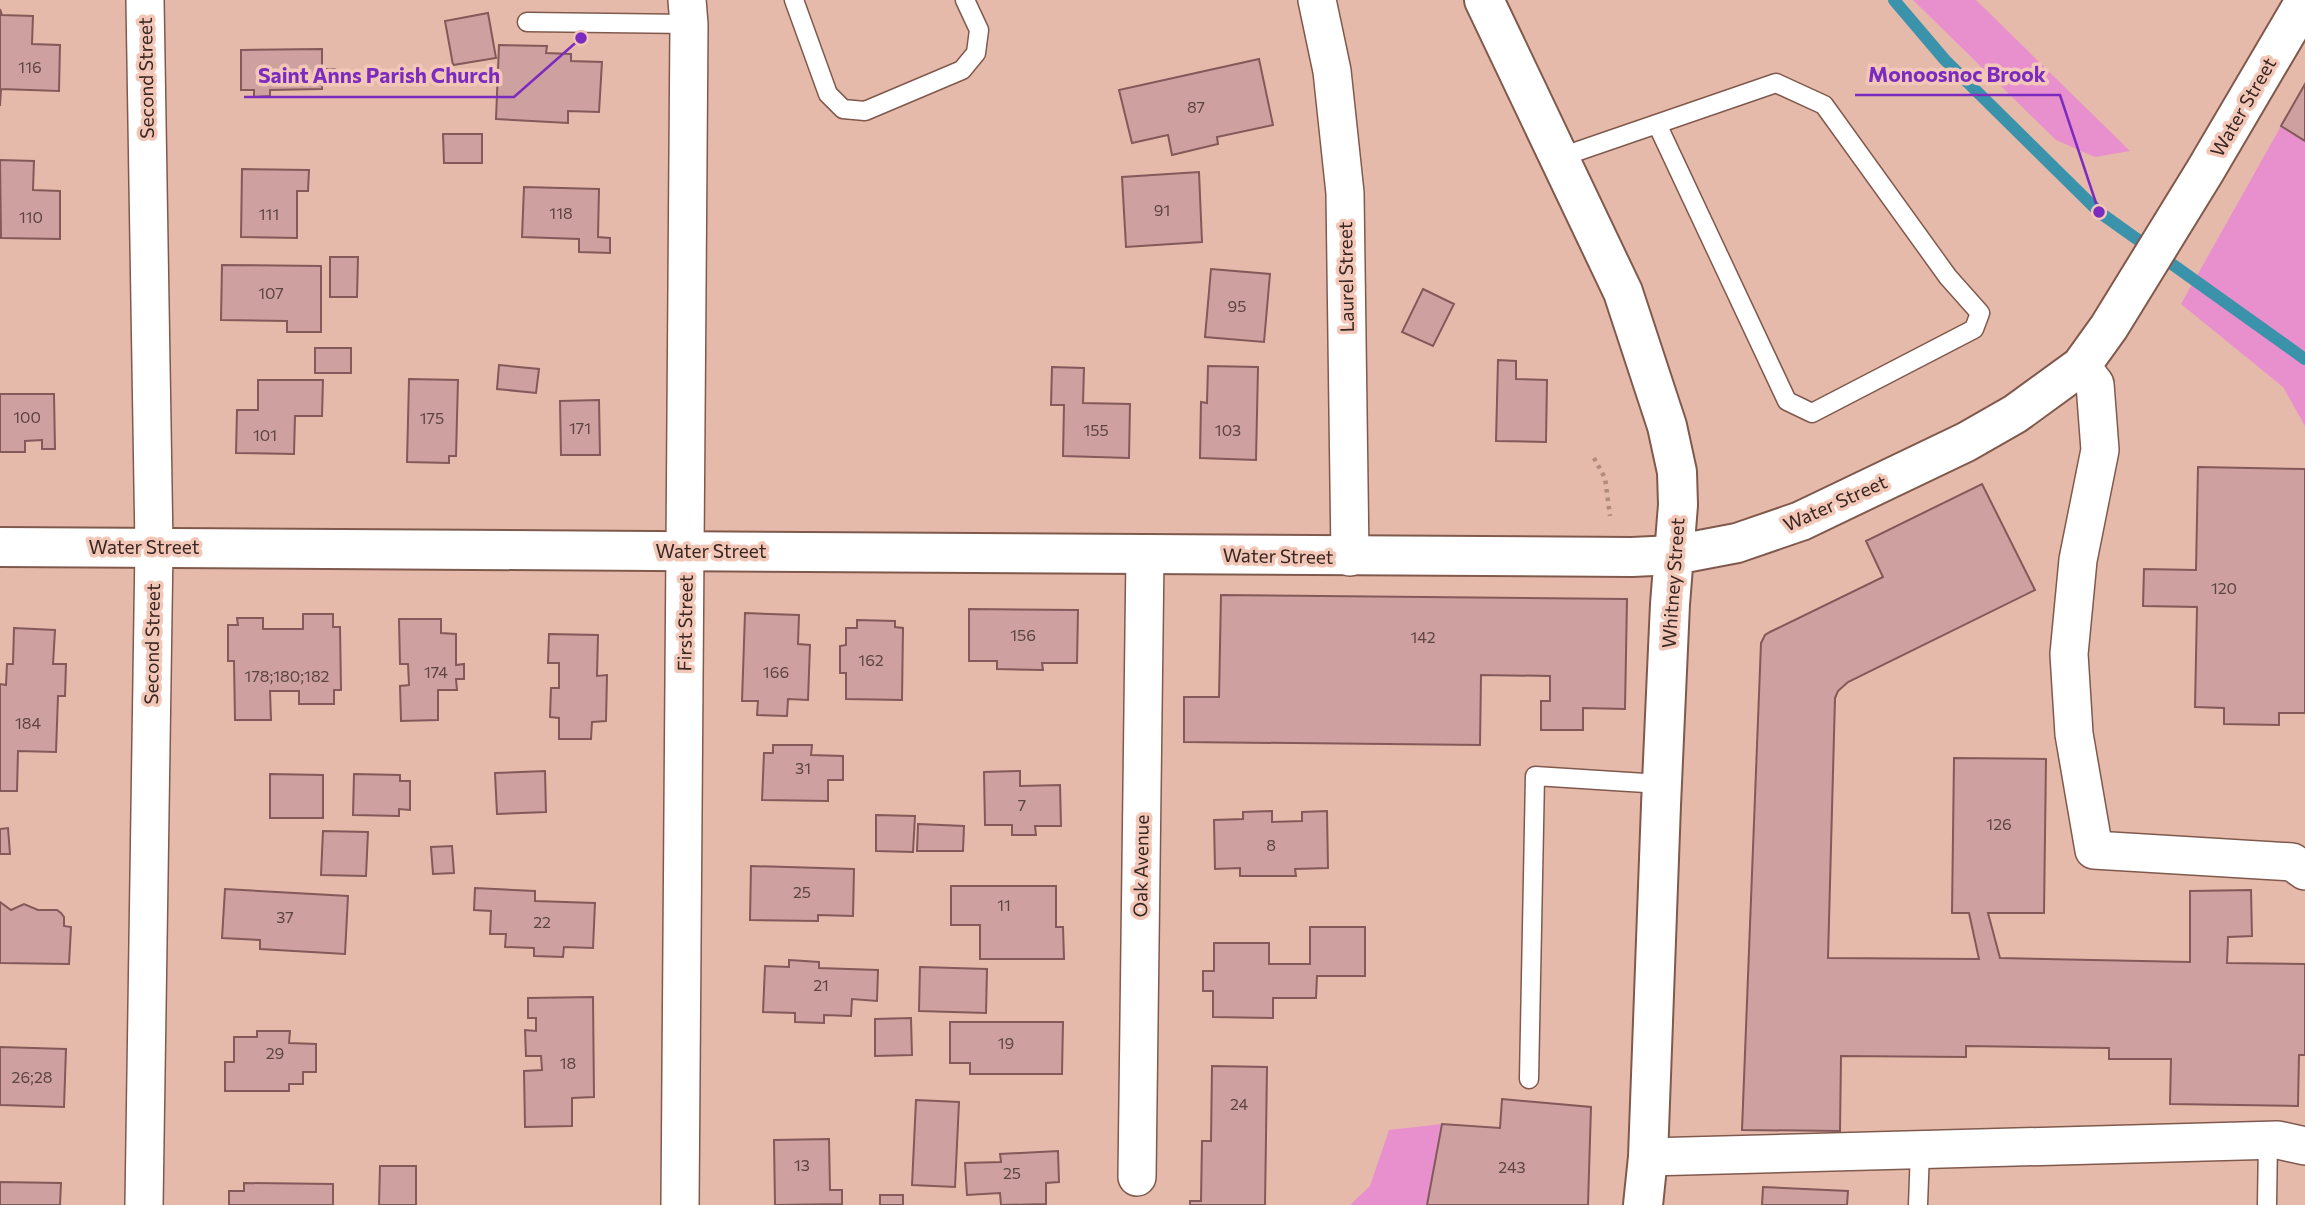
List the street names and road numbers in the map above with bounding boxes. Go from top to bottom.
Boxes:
street label: Second Street [133,17,158,139]
street label: Water Street [2205,53,2280,161]
street label: Laurel Street [1333,221,1358,333]
street label: Water Street [1779,469,1890,536]
street label: Whitney Street [1656,517,1689,649]
street label: Water Street [89,535,200,558]
street label: Water Street [656,539,767,562]
street label: Water Street [1222,543,1334,568]
street label: First Street [672,574,697,672]
street label: Second Street [139,583,164,705]
street label: Oak Avenue [1128,814,1153,918]

